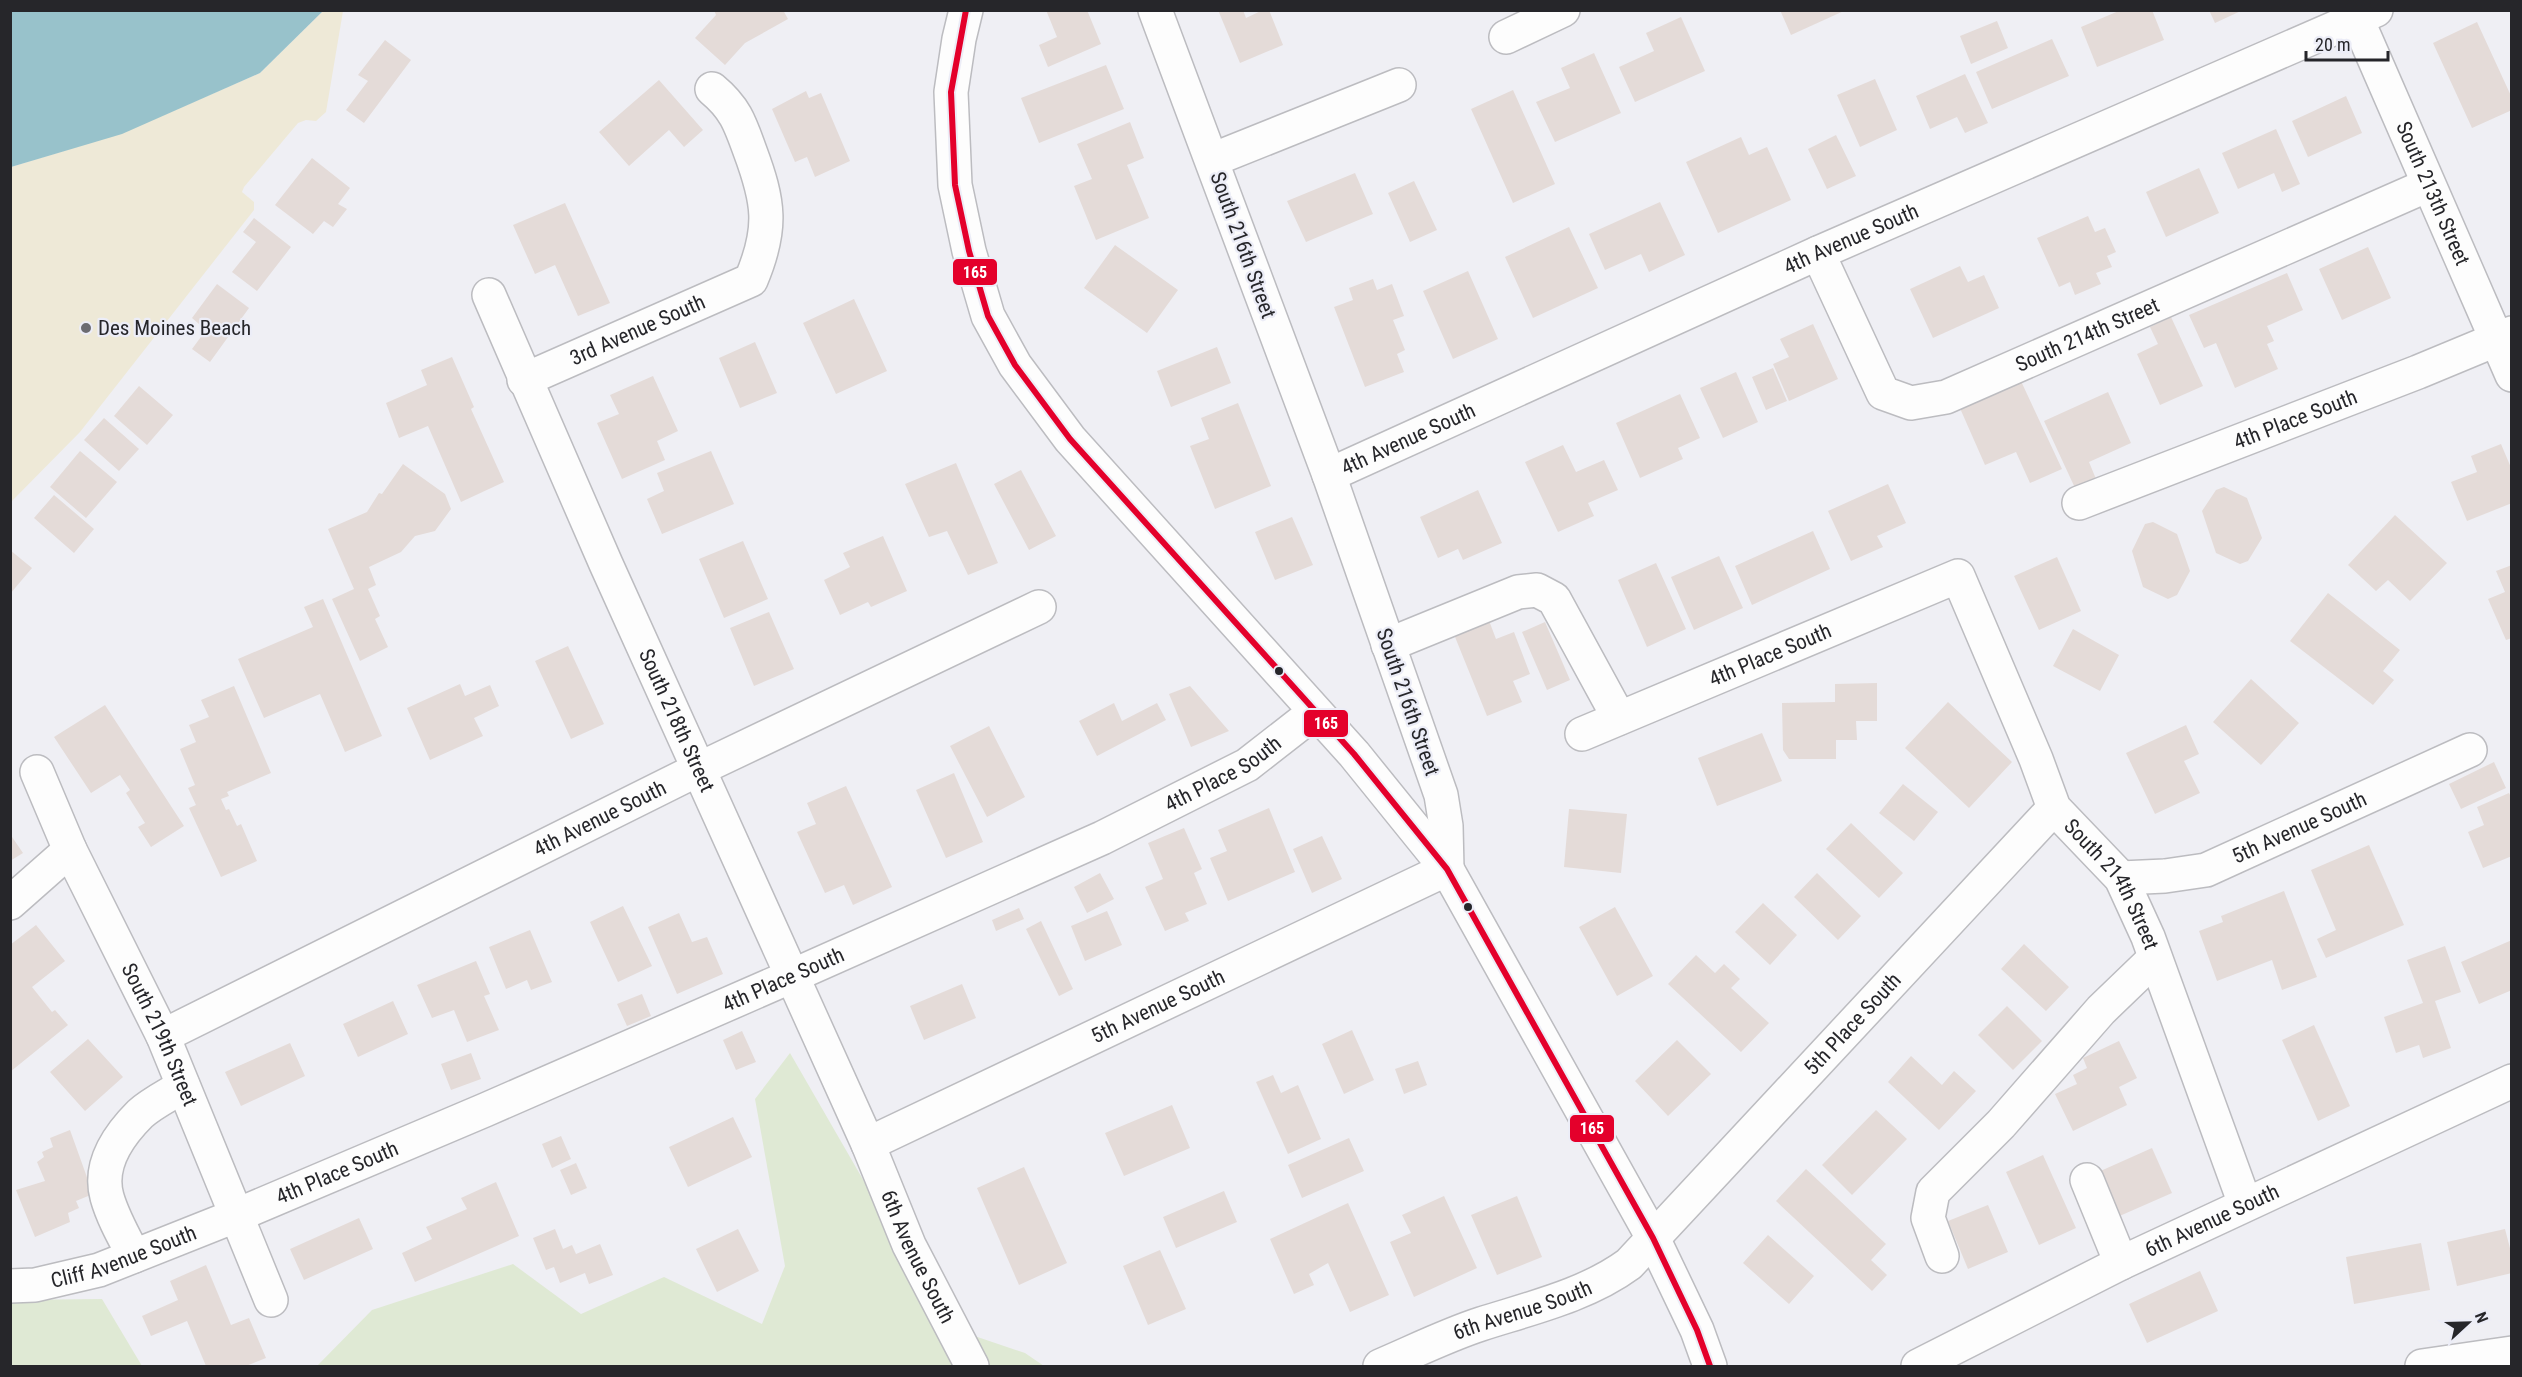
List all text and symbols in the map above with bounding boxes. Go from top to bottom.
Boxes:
scale bar [2306,24,2388,62]
text: 20 m [2315,34,2350,55]
street label: South 213th Street [2391,118,2475,269]
street label: South 216th Street [1205,168,1281,322]
street label: 4th Avenue South [1780,199,1922,279]
line badge: 165 [952,258,998,286]
text: 165 [963,263,987,282]
street label: 3rd Avenue South [566,290,709,370]
street label: South 214th Street [2012,293,2163,377]
place label: Des Moines Beach [98,316,251,340]
marker: Des Moines Beach [79,321,93,335]
street label: 4th Place South [2230,385,2361,454]
street label: 4th Avenue South [1337,398,1479,480]
street label: 4th Place South [1705,619,1835,691]
street label: South 216th Street [1372,625,1444,779]
street label: South 218th Street [634,645,719,796]
unlabelled marker [1273,665,1285,677]
line badge: 165 [1303,709,1349,738]
text: 165 [1314,714,1338,733]
street label: 4th Place South [1161,731,1286,816]
street label: 4th Avenue South [530,775,670,861]
street label: 5th Avenue South [2228,787,2370,868]
street label: South 214th Street [2059,814,2164,953]
unlabelled marker [1462,901,1474,913]
street label: 4th Place South [719,942,848,1017]
street label: South 219th Street [117,959,202,1110]
street label: 5th Avenue South [1087,964,1229,1048]
street label: 5th Place South [1799,968,1906,1080]
line badge: 165 [1569,1114,1615,1143]
text: 165 [1580,1119,1604,1138]
street label: 4th Place South [272,1136,402,1209]
street label: 6th Avenue South [2141,1179,2283,1262]
street label: 6th Avenue South [876,1187,960,1327]
street label: Cliff Avenue South [48,1221,200,1293]
street label: 6th Avenue South [1450,1275,1596,1345]
north arrow [2438,1293,2498,1353]
text: N [2471,1309,2492,1326]

